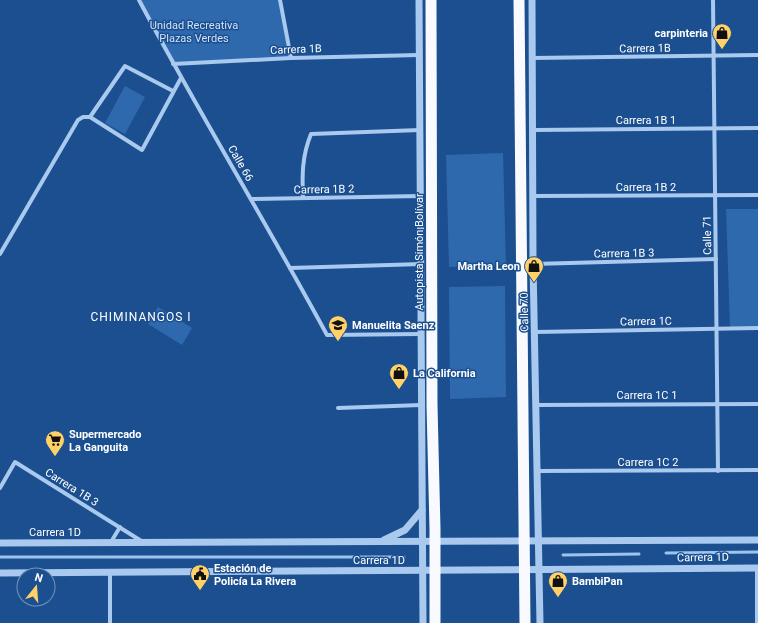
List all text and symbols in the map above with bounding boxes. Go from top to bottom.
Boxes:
park label: Unidad Recreativa Plazas Verdes [150,19,238,45]
shop icon: carpinteria [711,22,733,50]
place label: carpinteria [655,27,708,40]
street label: Carrera 1B [270,42,322,57]
street label: Carrera 1B [619,42,671,55]
street label: Carrera 1B 1 [616,114,676,127]
street label: Calle 66 [225,143,256,184]
street label: Carrera 1B 2 [616,181,676,194]
street label: Carrera 1B 2 [294,182,354,197]
street label: Autopista Simón Bolívar [413,193,426,311]
street label: Calle 71 [701,215,714,255]
street label: Carrera 1B 3 [594,246,654,261]
shop icon: Martha Leon [523,255,545,283]
place label: Martha Leon [457,260,520,273]
street label: Calle 70 [518,292,531,332]
district label: CHIMINANGOS I [90,310,192,324]
school or university icon: Manuelita Saenz [327,314,349,342]
street label: Carrera 1C [620,315,672,328]
place label: Manuelita Saenz [352,319,435,332]
shop icon: La California [388,362,410,390]
place label: La California [413,367,476,380]
street label: Carrera 1C 1 [617,389,677,402]
place label: Supermercado La Ganguita [69,428,142,454]
supermarket icon: Supermercado La Ganguita [44,429,66,457]
street label: Carrera 1C 2 [618,456,678,469]
street label: Carrera 1B 3 [43,466,101,509]
street label: Carrera 1D [29,526,81,539]
street label: Carrera 1D [677,551,729,564]
street label: Carrera 1D [353,554,405,567]
place label: Estación de Policía La Rivera [214,562,296,588]
public building icon: Estación de Policía La Rivera [189,563,211,591]
north arrow [16,567,56,607]
shop icon: BambiPan [547,570,569,598]
text: N [33,571,45,585]
place label: BambiPan [572,575,623,588]

